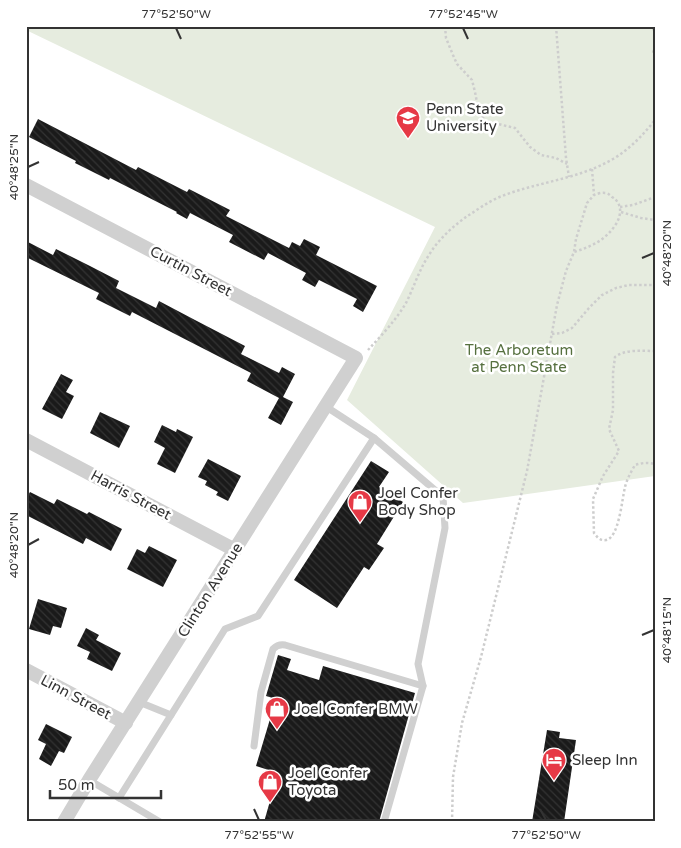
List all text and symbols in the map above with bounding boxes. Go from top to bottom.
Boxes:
text: 77°52'50"W [141,7,211,21]
text: 77°52'45"W [428,7,498,21]
place label: Penn State University [426,100,504,135]
school or university icon: Penn State University [395,105,421,139]
text: 40°48'25"N [7,134,21,200]
text: 40°48'20"N [660,220,674,286]
street label: Curtin Street [147,242,235,300]
park label: The Arboretum at Penn State [465,341,573,376]
street label: Harris Street [88,466,175,524]
place label: Joel Confer Body Shop [378,484,458,519]
shop icon: Joel Confer Body Shop [347,489,373,523]
text: 40°48'20"N [7,512,21,578]
street label: Clinton Avenue [174,539,246,641]
text: 40°48'15"N [660,597,674,663]
street label: Linn Street [38,671,115,723]
shop icon: Joel Confer BMW [264,696,290,730]
place label: Joel Confer BMW [294,700,418,718]
hotel icon: Sleep Inn [541,747,567,781]
place label: Sleep Inn [572,751,638,769]
place label: Joel Confer Toyota [288,764,368,799]
scale bar [50,768,161,800]
shop icon: Joel Confer Toyota [257,769,283,803]
text: 50 m [58,776,95,794]
text: 77°52'55"W [224,828,294,842]
text: 77°52'50"W [511,828,581,842]

